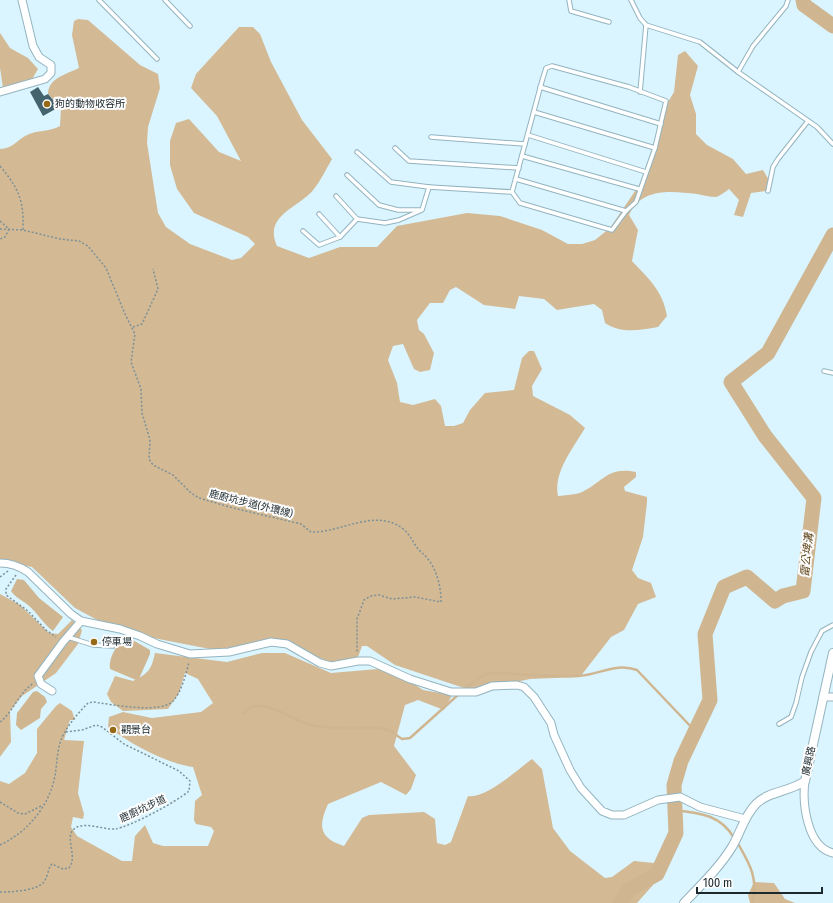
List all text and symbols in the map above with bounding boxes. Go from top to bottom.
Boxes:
place label: 狗的動物收容所 [55,98,125,110]
marker: 狗的動物收容所 [42,99,52,109]
street label: 鹿廚坑步道(外環線) [208,487,294,520]
water label: 雷公埤溝 [798,530,816,578]
place label: 停車場 [102,636,132,648]
marker: 停車場 [89,637,99,647]
place label: 觀景台 [121,724,151,736]
marker: 觀景台 [108,725,118,735]
street label: 廣興路 [800,745,818,777]
street label: 鹿廚坑步道 [118,793,168,825]
scale bar [697,869,822,895]
text: 100 m [703,876,732,890]

